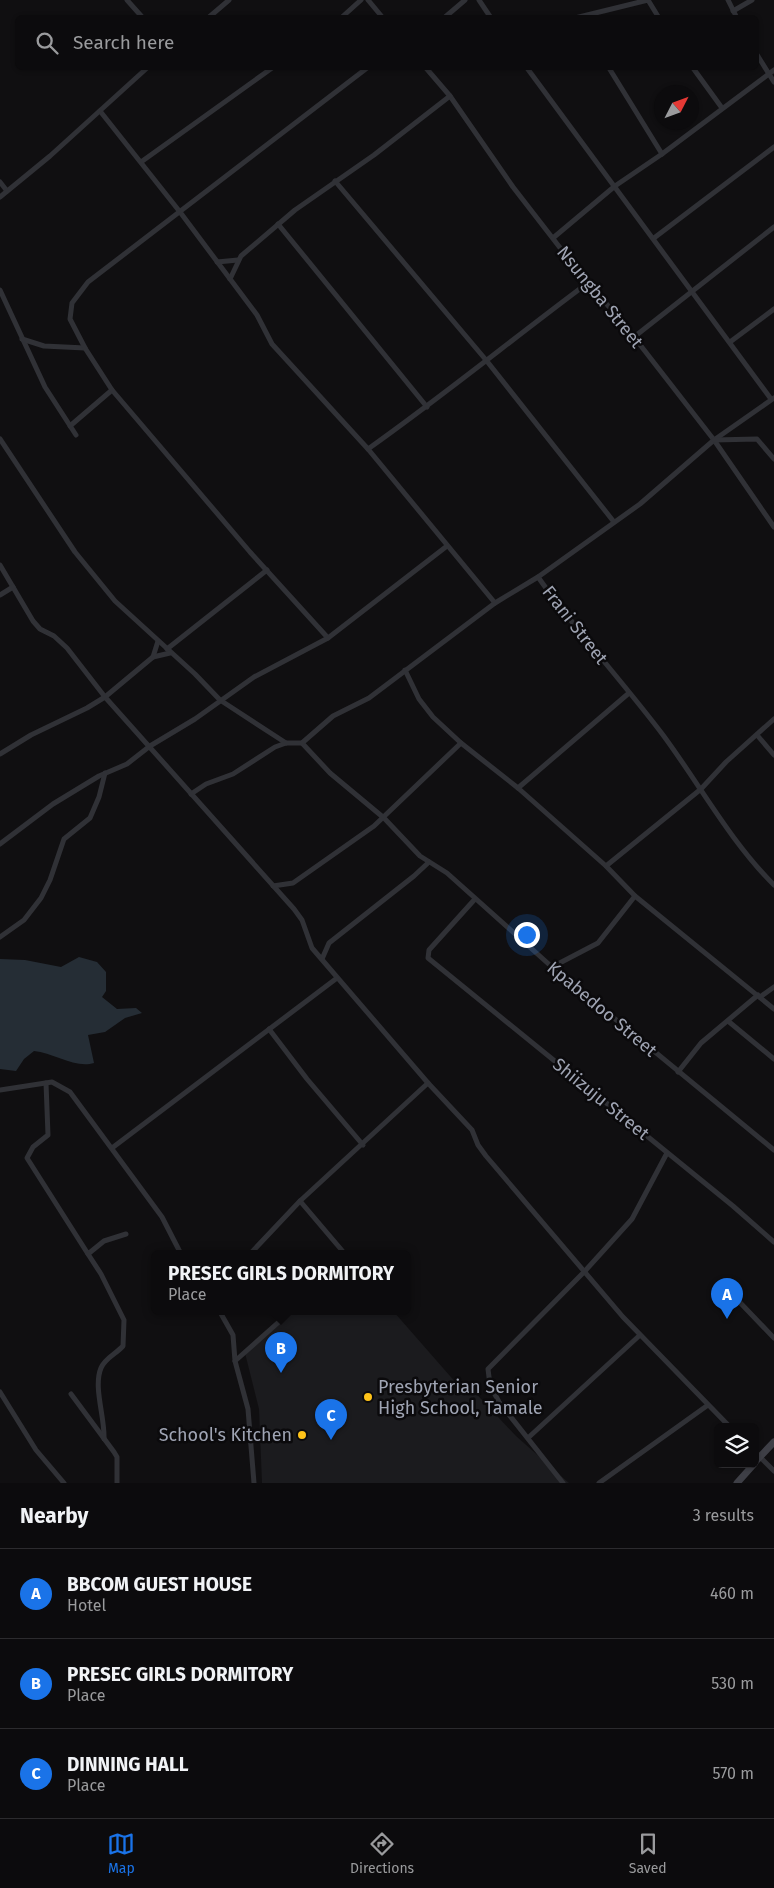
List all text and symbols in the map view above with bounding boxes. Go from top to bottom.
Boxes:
search box [15,15,759,70]
icon: search [33,29,61,57]
text: Search here [73,31,174,54]
north arrow [654,85,699,130]
street label: Nsungba Street [552,242,648,353]
street label: Frani Street [538,581,613,669]
your location [514,922,540,948]
street label: Kpabedoo Street [543,957,662,1062]
street label: Shiizuju Street [548,1053,654,1145]
popup [151,1250,411,1315]
text: PRESEC GIRLS DORMITORY [168,1262,394,1285]
pin: A [711,1278,743,1319]
text: Place [168,1285,206,1304]
pin: B [265,1332,297,1373]
place label: Presbyterian Senior High School, Tamale [378,1376,543,1419]
marker: Presbyterian Senior High School, Tamale [362,1391,374,1403]
pin: C [315,1399,347,1440]
map controls [714,1423,759,1468]
button: layers [714,1423,759,1468]
place label: School's Kitchen [159,1424,292,1446]
marker: School's Kitchen [296,1429,308,1441]
text: Nearby [20,1503,88,1529]
text: 3 results [693,1506,754,1525]
text: BBCOM GUEST HOUSE [67,1573,252,1596]
text: A [31,1584,41,1603]
text: 460 m [710,1584,754,1603]
text: Hotel [67,1596,106,1615]
text: PRESEC GIRLS DORMITORY [67,1663,293,1686]
text: B [31,1674,41,1693]
text: 530 m [711,1674,754,1693]
text: Place [67,1686,106,1705]
text: DINNING HALL [67,1753,188,1776]
text: C [31,1764,41,1783]
text: 570 m [713,1764,754,1783]
text: Place [67,1776,106,1795]
tab: Map [107,1830,135,1877]
tab: Directions [350,1830,414,1877]
tab: Saved [629,1830,667,1877]

